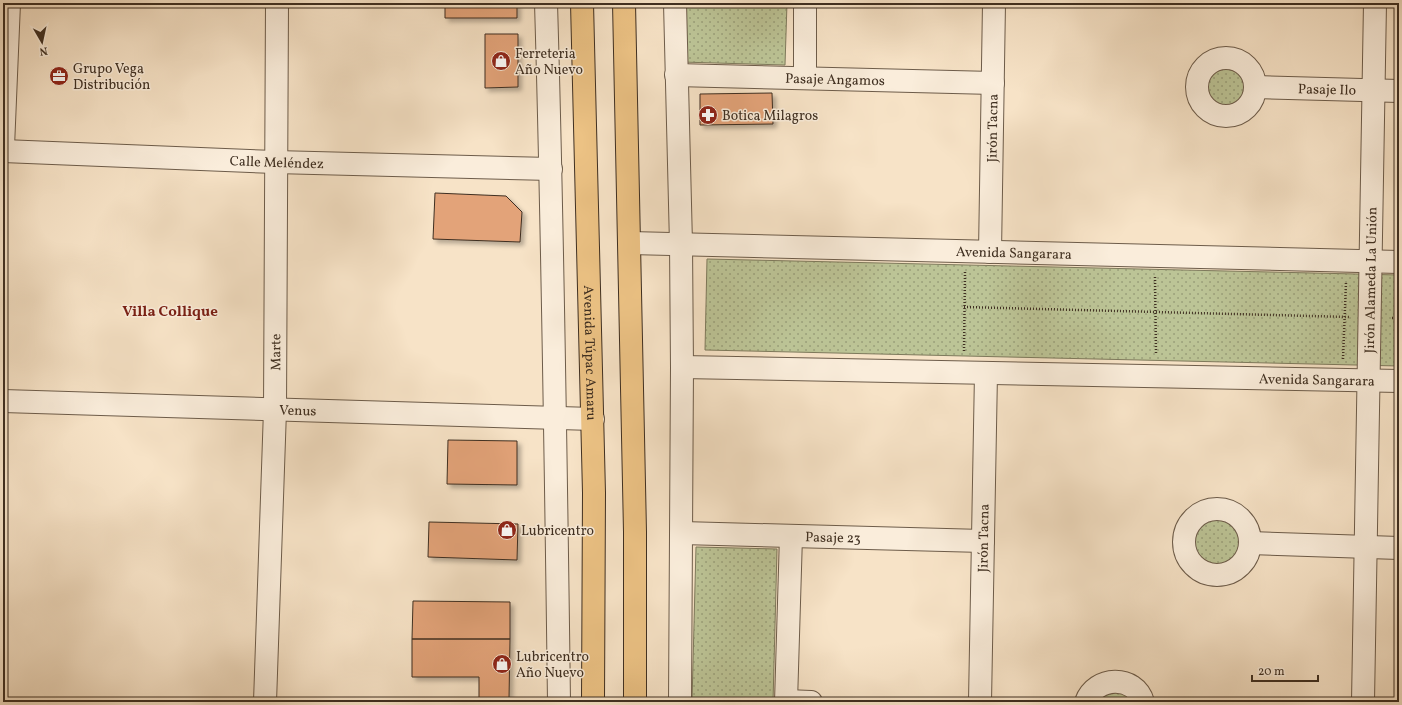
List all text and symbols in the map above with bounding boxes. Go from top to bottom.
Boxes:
north arrow [22,22,62,62]
text: N [38,42,48,58]
place label: Ferreteria Año Nuevo [515,45,583,80]
shop icon: Ferreteria Año Nuevo [490,50,512,72]
place label: Grupo Vega Distribución [73,60,150,95]
office icon: Grupo Vega Distribución [48,65,70,87]
street label: Pasaje Angamos [785,70,885,91]
street label: Pasaje Ilo [1298,80,1356,101]
street label: Jirón Tacna [983,93,1004,163]
pharmacy icon: Botica Milagros [697,104,719,126]
place label: Botica Milagros [722,107,818,126]
street label: Calle Meléndez [229,152,324,174]
street label: Jirón Alameda La Unión [1361,207,1382,354]
street label: Avenida Sangarara [956,243,1072,265]
street label: Avenida Túpac Amaru [578,285,600,421]
district label: Villa Collique [122,302,218,323]
street label: Marte [267,333,286,371]
street label: Avenida Sangarara [1259,370,1375,392]
street label: Venus [279,401,317,422]
street label: Jirón Tacna [974,503,995,573]
shop icon: Lubricentro [496,519,518,541]
place label: Lubricentro [521,522,594,541]
street label: Pasaje 23 [805,528,861,549]
place label: Lubricentro Año Nuevo [516,648,589,683]
shop icon: Lubricentro Año Nuevo [491,653,513,675]
scale bar [1252,657,1318,683]
text: 20 m [1258,664,1285,680]

